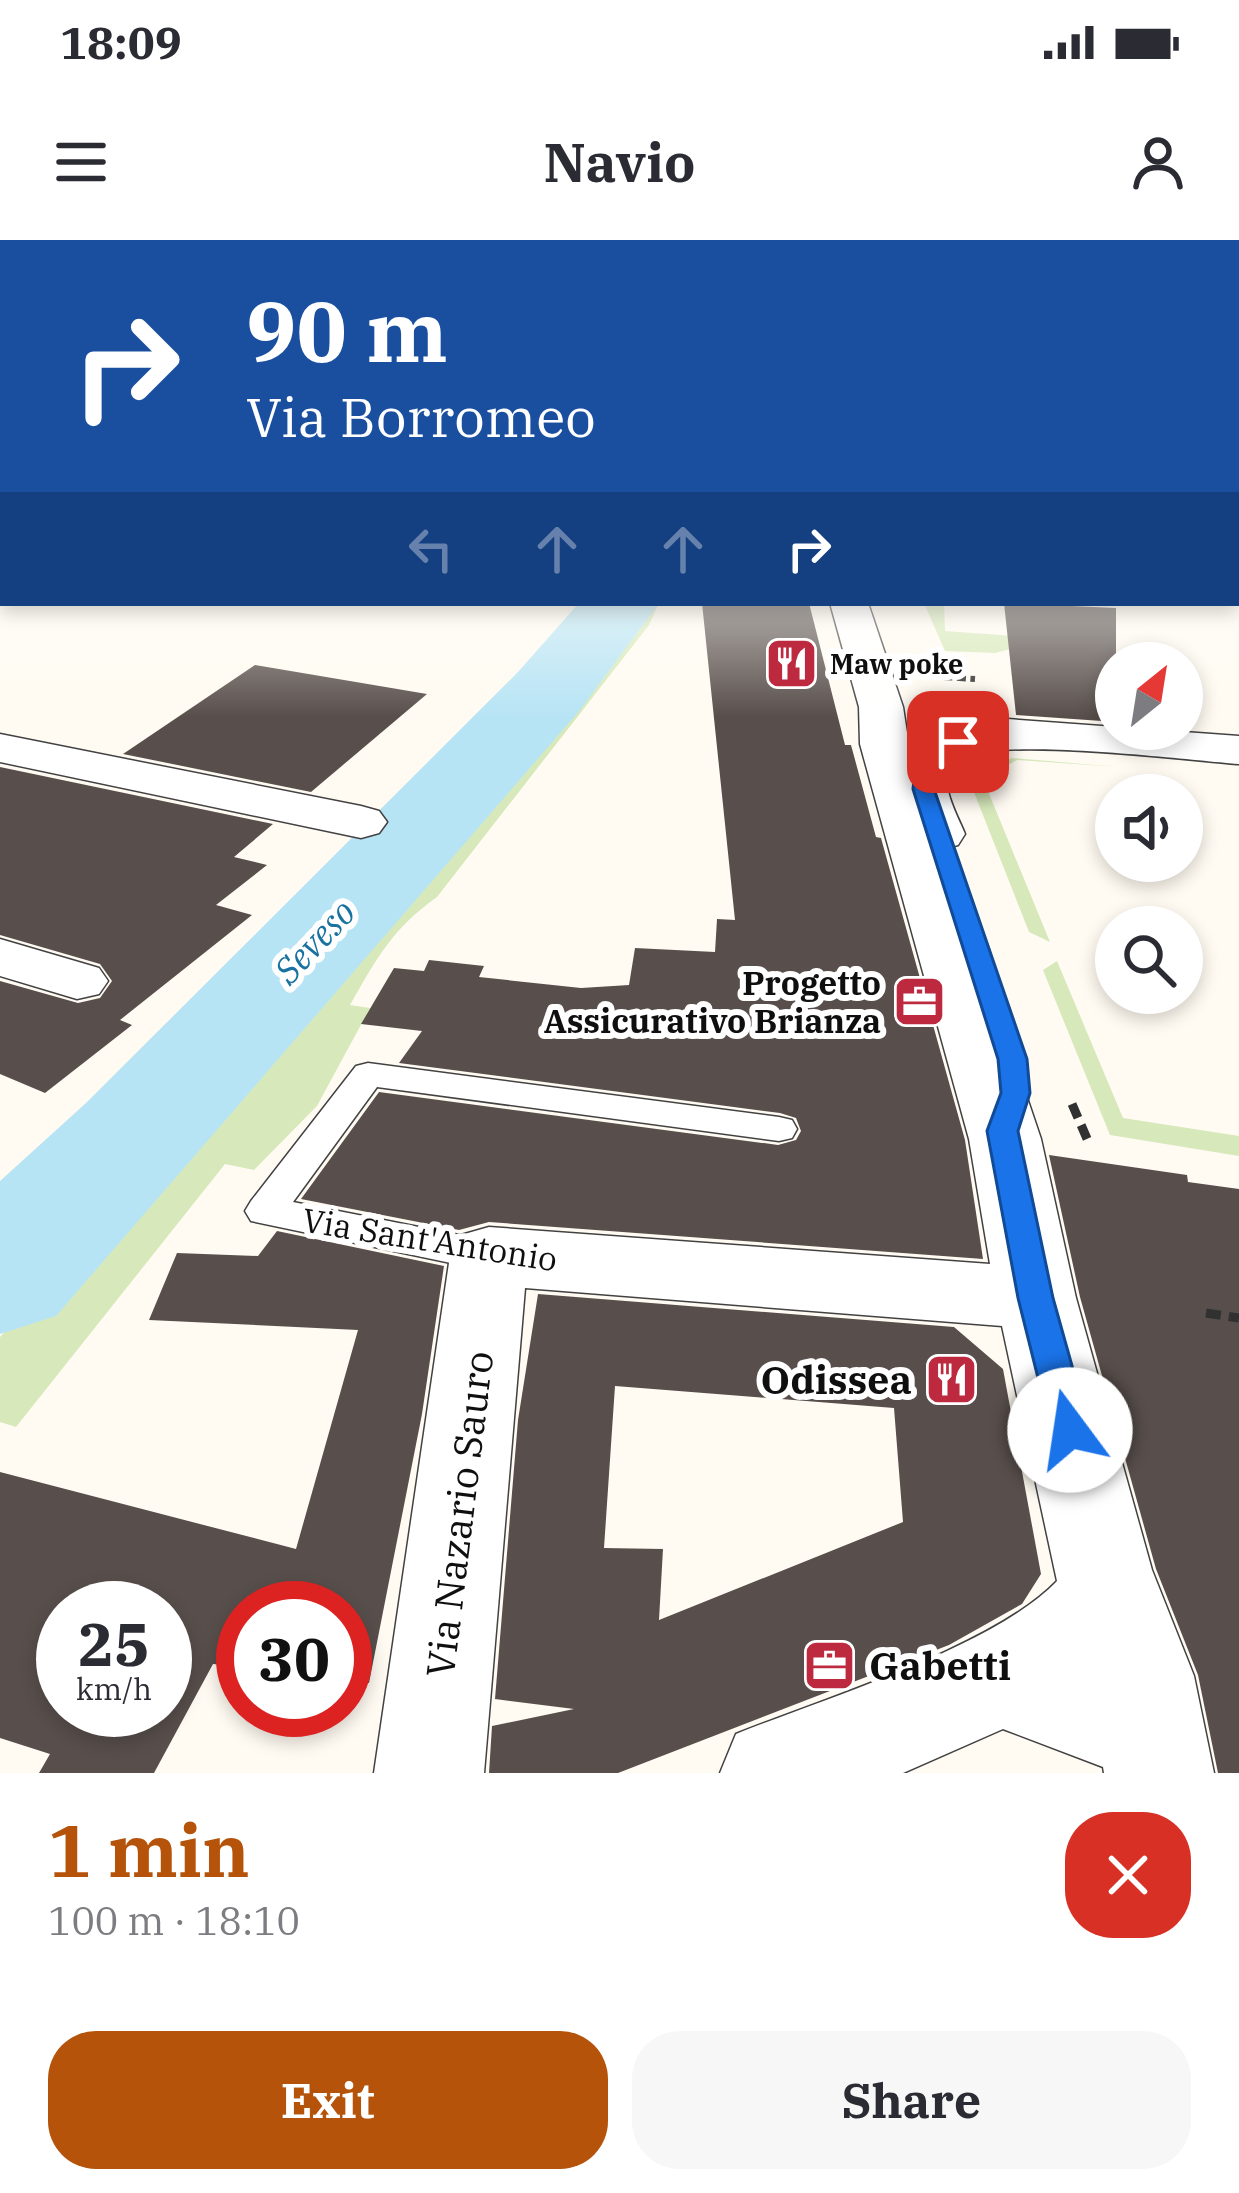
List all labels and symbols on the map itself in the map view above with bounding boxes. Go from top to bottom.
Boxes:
restaurant icon: Maw poke [763,635,819,691]
north arrow [1095,642,1203,750]
place label: Maw poke [830,646,963,681]
pin [907,691,1009,793]
water label: Seveso [262,889,365,994]
place label: Progetto Assicurativo Brianza [544,961,881,1042]
office icon: Progetto Assicurativo Brianza [892,973,948,1029]
street label: Via Sant'Antonio [300,1198,560,1280]
street label: Via Nazario Sauro [414,1348,504,1680]
restaurant icon: Odissea [923,1351,979,1407]
place label: Odissea [761,1354,912,1405]
position arrow [1007,1367,1133,1493]
speed limit sign: 30 [216,1581,372,1737]
office icon: Gabetti [802,1637,858,1693]
place label: Gabetti [869,1640,1011,1691]

